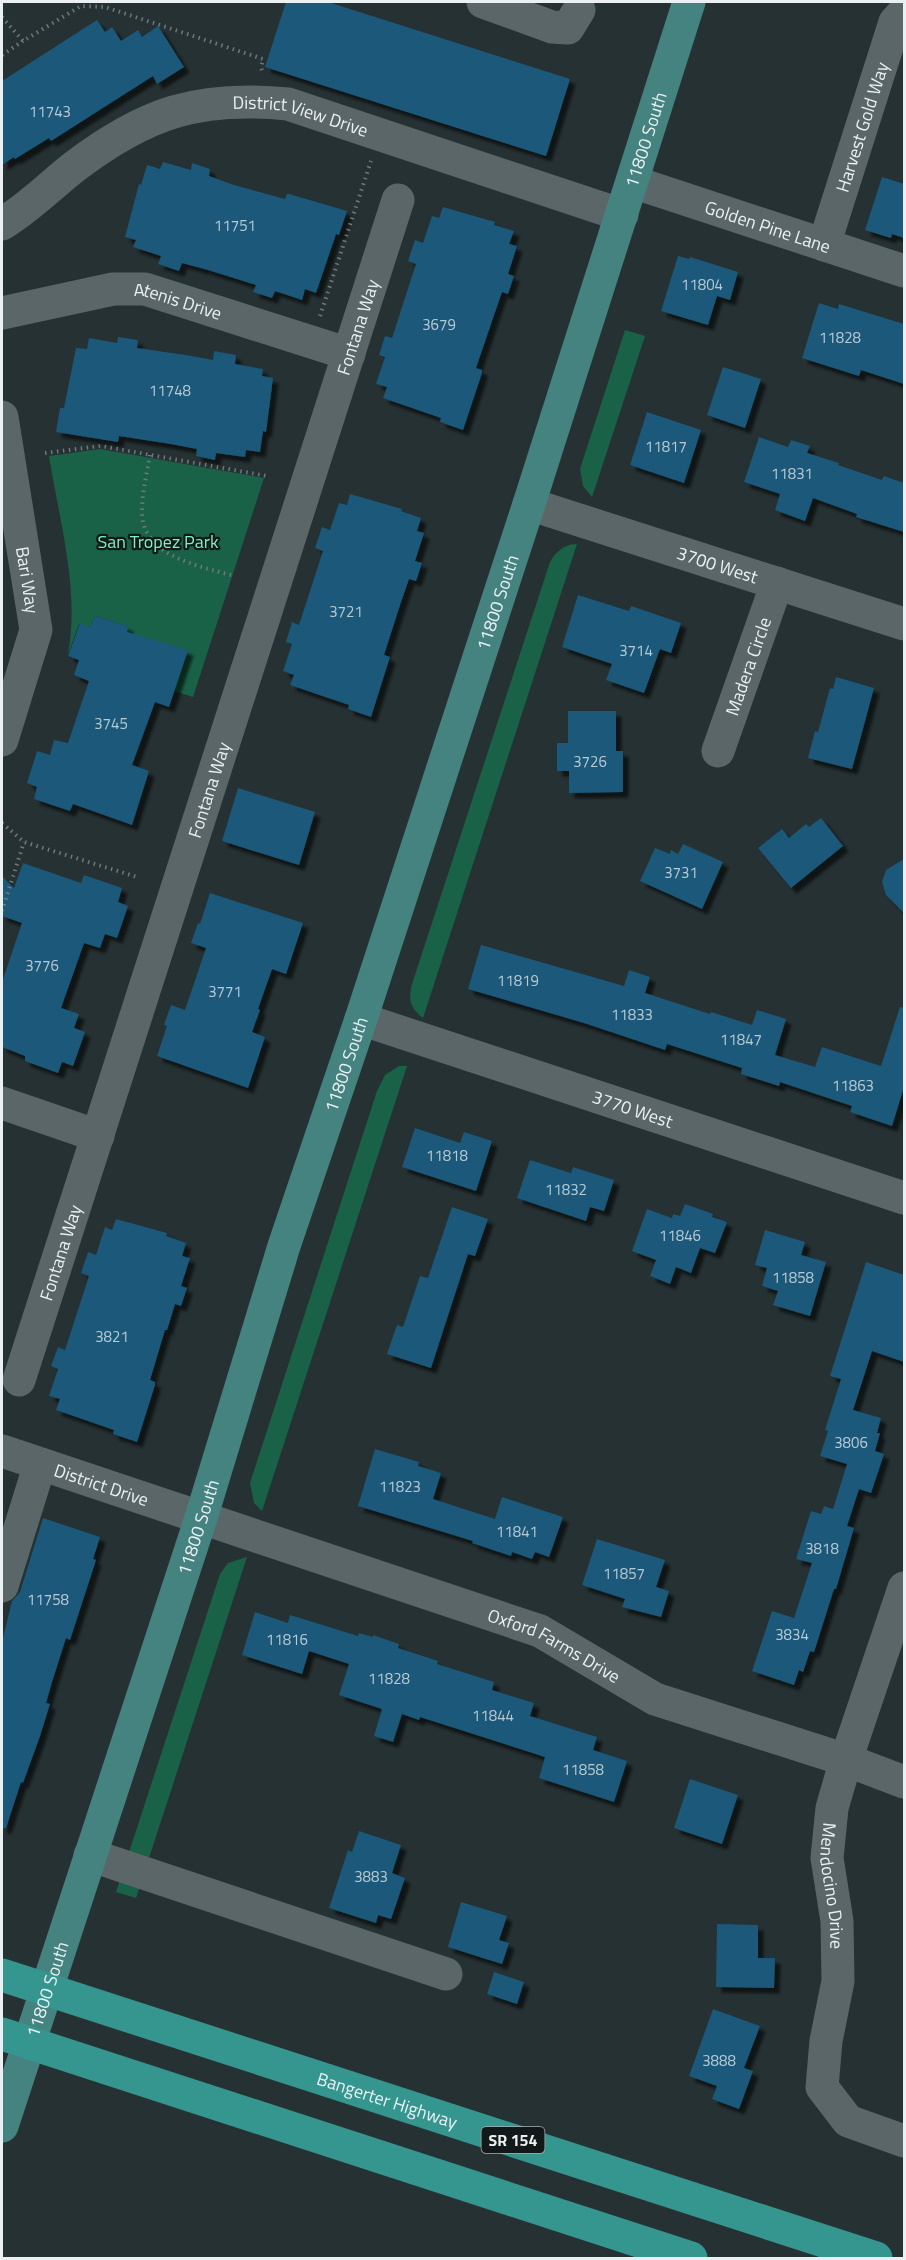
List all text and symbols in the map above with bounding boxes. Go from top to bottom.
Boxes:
street label: Harvest Gold Way [828,58,895,195]
street label: District View Drive [232,88,372,143]
street label: 11800 South [617,88,673,191]
house number: 11743 [29,100,71,123]
street label: Golden Pine Lane [702,193,834,260]
house number: 11751 [214,214,256,237]
house number: 11804 [681,273,723,296]
street label: Fontana Way [329,275,385,379]
street label: Atenis Drive [134,276,225,326]
house number: 3679 [422,313,456,336]
house number: 11828 [819,326,861,349]
house number: 11748 [149,379,191,402]
house number: 11817 [645,435,687,458]
house number: 11831 [771,462,813,485]
park label: San Tropez Park [97,528,219,555]
street label: 3700 West [674,539,762,590]
street label: Bari Way [9,544,47,616]
street label: 11800 South [469,551,525,654]
house number: 3721 [329,600,363,623]
street label: Madera Circle [718,613,778,719]
house number: 3714 [619,639,653,662]
house number: 3745 [94,712,128,735]
street label: Fontana Way [181,738,237,841]
house number: 3726 [573,750,607,773]
house number: 3731 [664,861,698,884]
house number: 3776 [25,954,59,977]
house number: 11819 [497,969,539,992]
house number: 3771 [208,980,242,1003]
house number: 11833 [611,1003,653,1026]
street label: 11800 South [317,1013,374,1116]
house number: 11847 [720,1028,762,1051]
house number: 11863 [832,1074,874,1097]
street label: 3770 West [589,1083,677,1135]
house number: 11818 [426,1144,468,1167]
house number: 11832 [545,1178,587,1201]
street label: Fontana Way [32,1201,88,1304]
house number: 11846 [659,1224,701,1247]
house number: 11858 [772,1266,814,1289]
house number: 3821 [95,1325,129,1348]
house number: 3806 [834,1431,868,1454]
street label: District Drive [51,1456,152,1513]
house number: 11823 [379,1475,421,1498]
street label: 11800 South [170,1476,226,1579]
house number: 11841 [496,1520,538,1543]
house number: 3818 [805,1537,839,1560]
house number: 11857 [603,1562,645,1585]
house number: 11758 [27,1588,69,1611]
street label: Oxford Farms Drive [484,1601,626,1689]
house number: 3834 [775,1623,809,1646]
house number: 11816 [266,1628,308,1651]
house number: 11828 [368,1667,410,1690]
house number: 11844 [472,1704,514,1727]
house number: 11858 [562,1758,604,1781]
street label: Mendocino Drive [813,1821,851,1949]
house number: 3883 [354,1865,388,1888]
street label: 11800 South [19,1938,75,2041]
house number: 3888 [702,2049,736,2072]
street label: Bangerter Highway [314,2064,461,2135]
road number: SR 154 [482,2127,544,2153]

